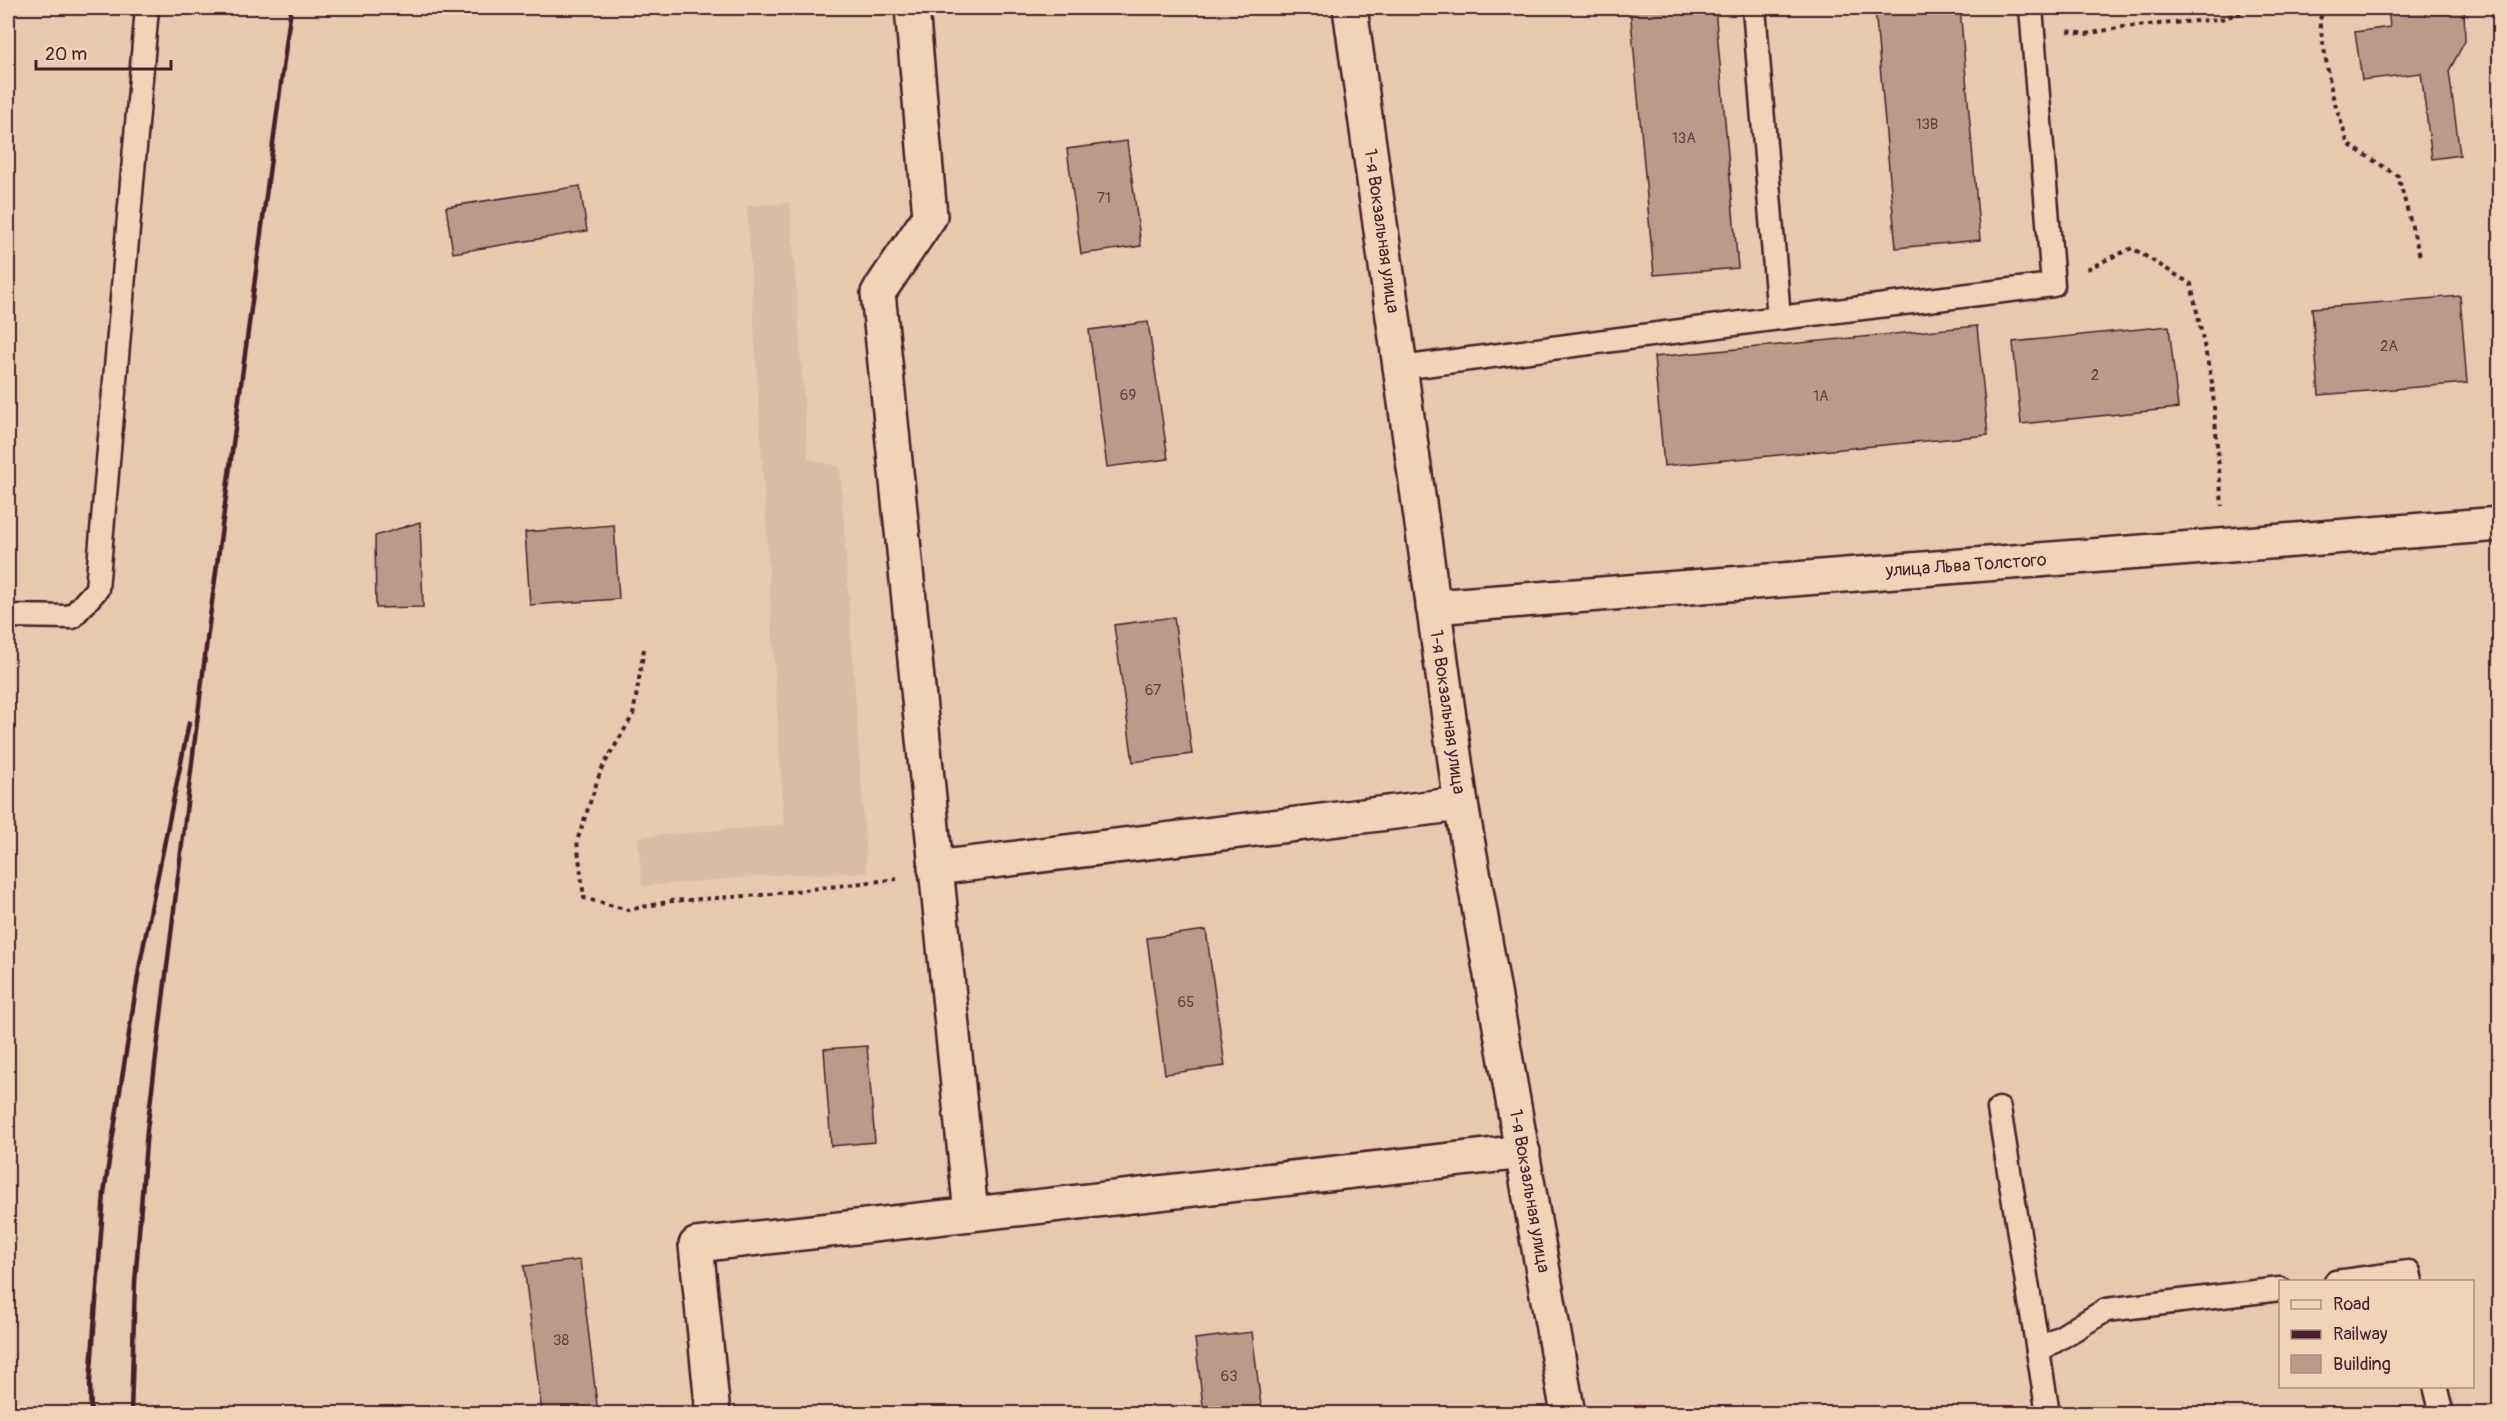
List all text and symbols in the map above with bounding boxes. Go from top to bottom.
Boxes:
scale bar [36,33,171,71]
text: 20 m [45,43,87,66]
house number: 13В [1916,115,1938,134]
house number: 13А [1672,129,1696,148]
street label: 1-я Вокзальная улица [1359,148,1404,315]
house number: 71 [1097,189,1111,208]
house number: 2А [2380,337,2398,356]
house number: 2 [2091,366,2099,385]
house number: 69 [1120,386,1136,405]
house number: 1А [1813,387,1829,406]
street label: улица Льва Толстого [1884,548,2048,583]
street label: 1-я Вокзальная улица [1425,629,1470,796]
house number: 67 [1145,681,1161,700]
house number: 65 [1178,993,1194,1012]
street label: 1-я Вокзальная улица [1504,1108,1555,1275]
legend [2279,1280,2474,1388]
text: Road [2333,1293,2370,1316]
text: Railway [2333,1323,2388,1346]
house number: 38 [553,1331,569,1350]
text: Building [2333,1353,2391,1376]
house number: 63 [1220,1367,1238,1386]

